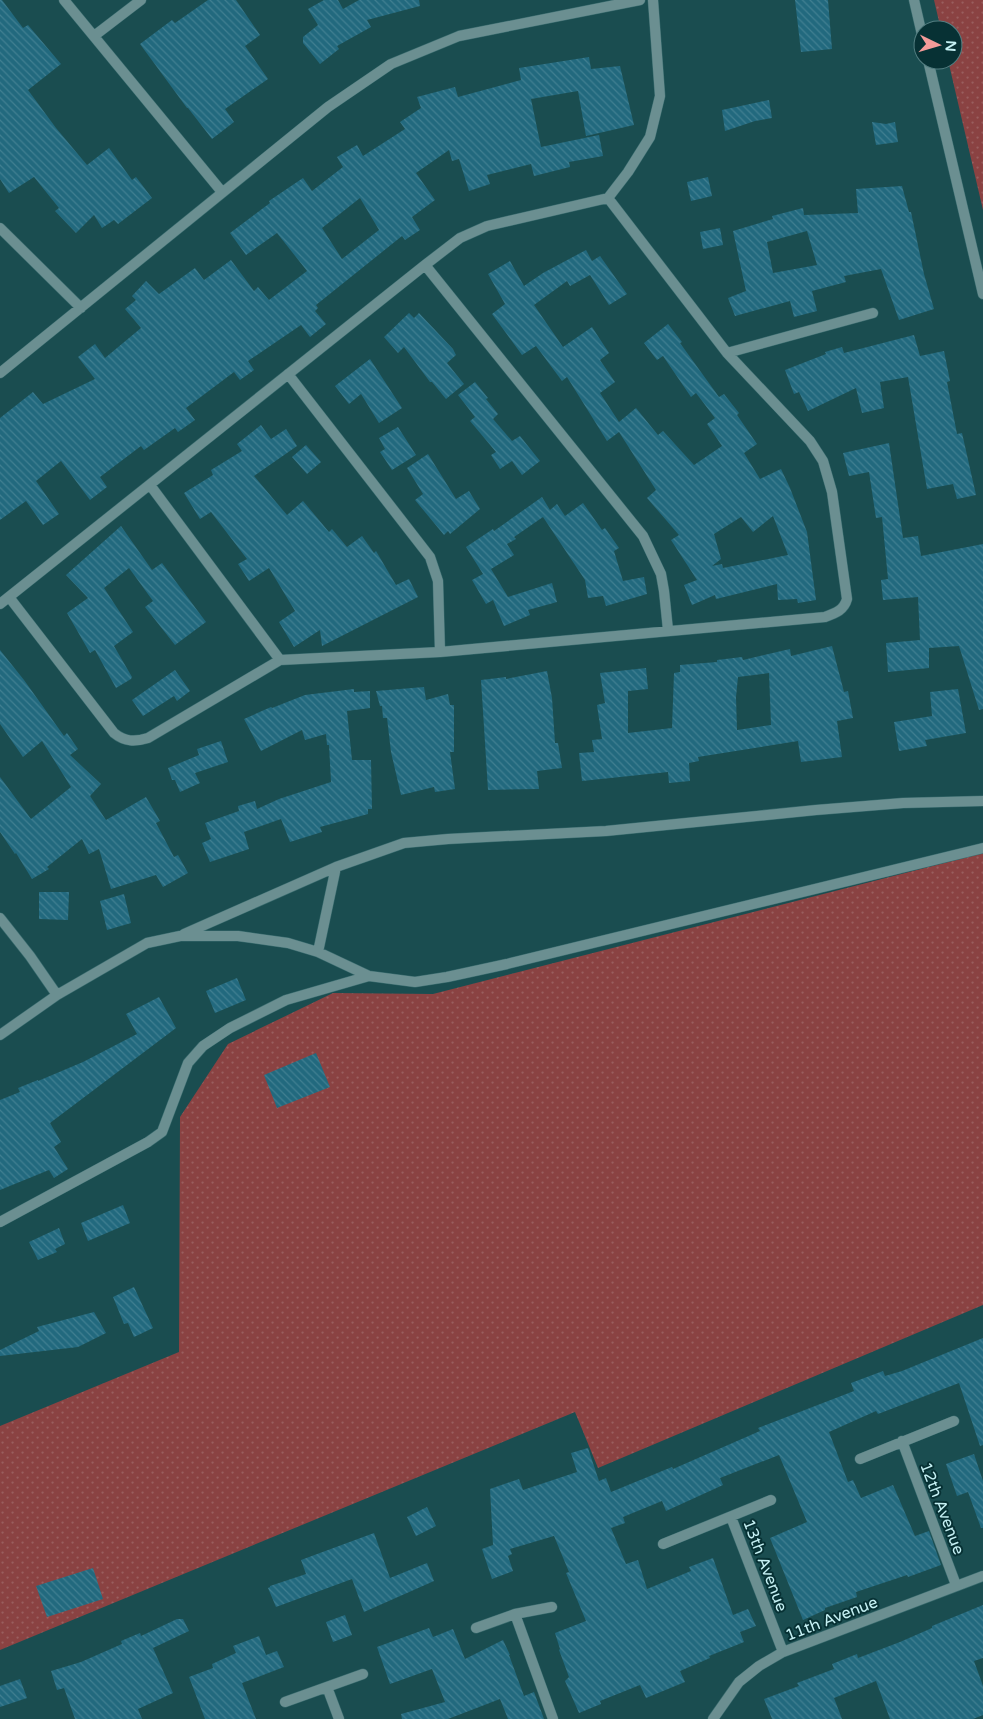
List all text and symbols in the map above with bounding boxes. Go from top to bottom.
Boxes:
north arrow [913,20,963,70]
text: N [941,40,959,52]
street label: 12th Avenue [915,1459,969,1557]
street label: 13th Avenue [738,1516,792,1614]
street label: 11th Avenue [782,1592,880,1646]

